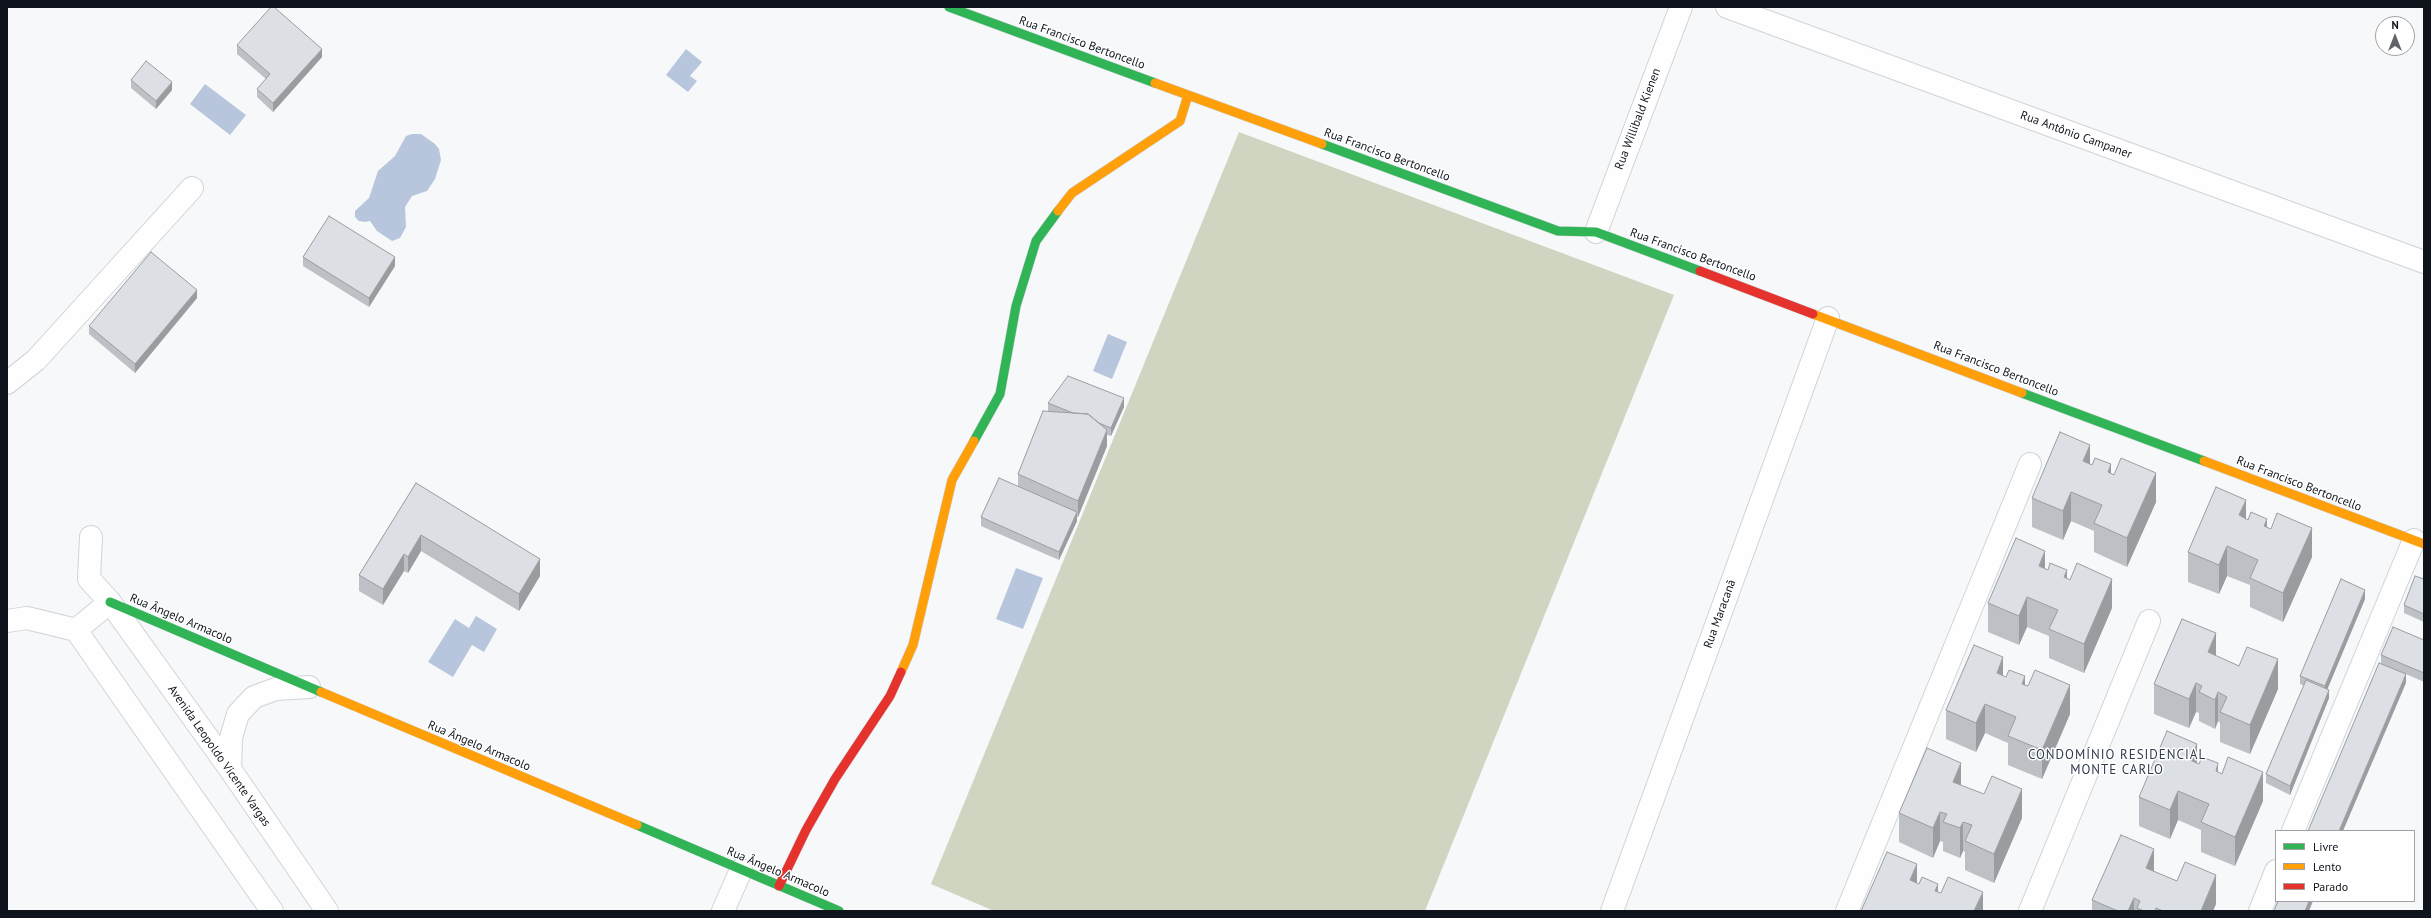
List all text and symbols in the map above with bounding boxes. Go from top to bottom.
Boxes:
street label: Rua Francisco Bertoncello [1017,13,1147,73]
north arrow [2375,16,2415,56]
text: N [2391,18,2399,32]
street label: Rua Willibald Kienen [1612,66,1664,172]
street label: Rua Antônio Campaner [2018,108,2134,162]
street label: Rua Francisco Bertoncello [1322,125,1452,185]
street label: Rua Francisco Bertoncello [1628,225,1758,285]
street label: Rua Francisco Bertoncello [1931,338,2061,400]
street label: Rua Francisco Bertoncello [2234,453,2364,515]
street label: Rua Maracanã [1701,578,1739,650]
street label: Rua Ângelo Armacolo [127,591,235,647]
street label: Avenida Leopoldo Vicente Vargas [165,683,273,829]
street label: Rua Ângelo Armacolo [425,718,533,774]
district label: CONDOMÍNIO RESIDENCIAL MONTE CARLO [2028,747,2206,778]
legend [2275,830,2415,902]
text: Livre [2313,839,2338,854]
street label: Rua Ângelo Armacolo [724,844,832,900]
text: Lento [2313,859,2342,874]
text: Parado [2313,879,2348,894]

